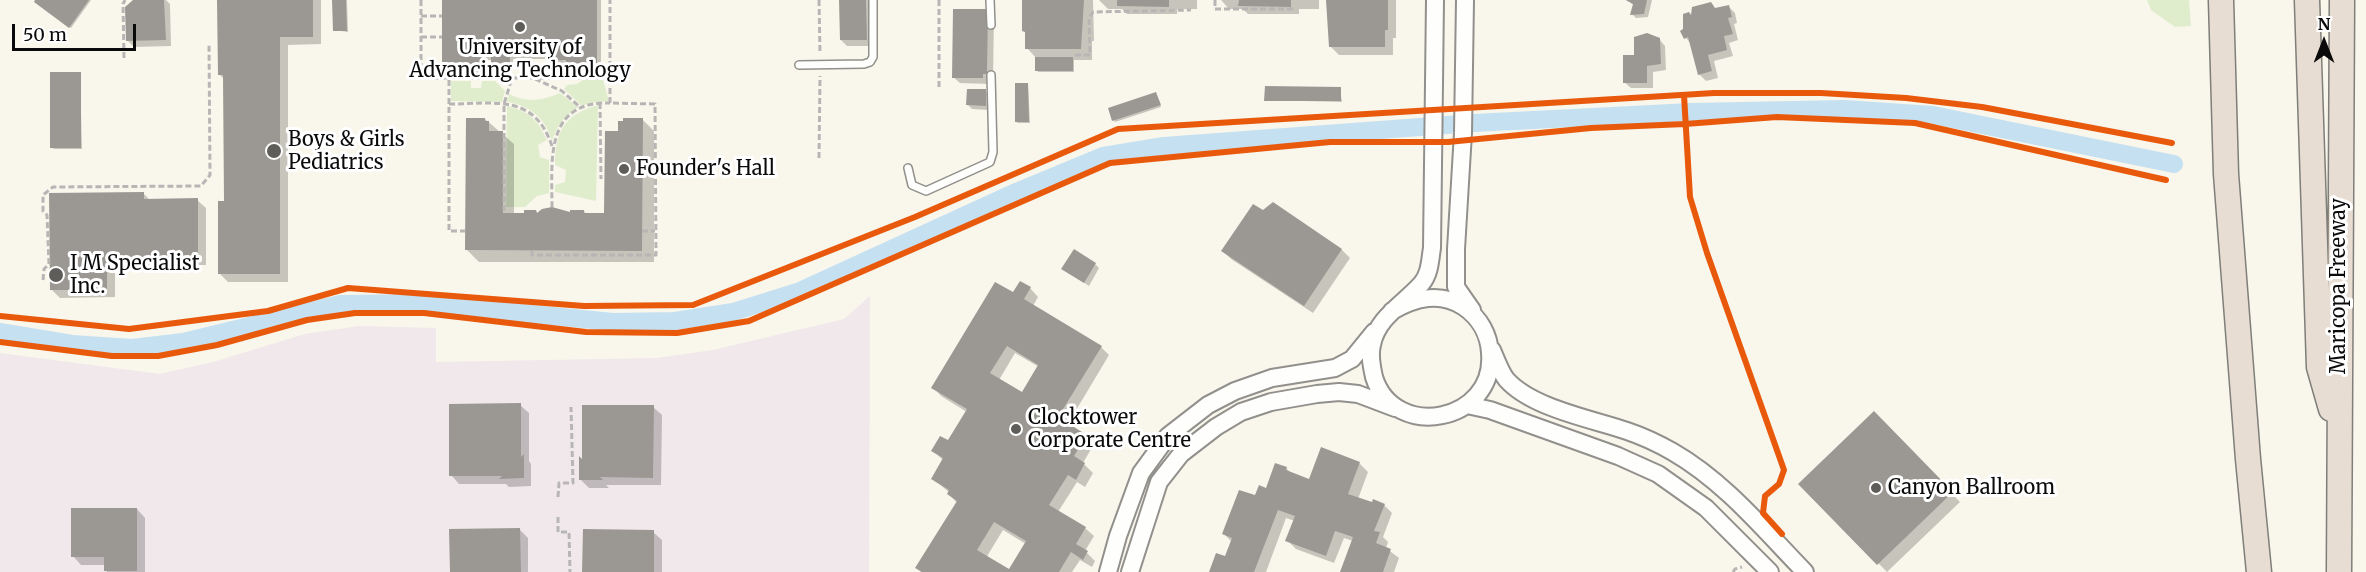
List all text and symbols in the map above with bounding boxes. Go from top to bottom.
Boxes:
scale bar [15,12,140,50]
north arrow [2294,12,2354,72]
text: N [2318,14,2330,34]
marker: University of Advancing Technology [513,20,527,34]
text: 50 m [23,23,67,46]
place label: University of Advancing Technology [409,36,631,83]
place label: Boys & Girls Pediatrics [288,128,405,175]
marker: Boys & Girls Pediatrics [265,142,283,160]
place label: Founder's Hall [636,157,775,181]
marker: Founder's Hall [617,162,631,176]
street label: Maricopa Freeway [2327,198,2351,374]
place label: I M Specialist Inc. [70,252,200,299]
marker: I M Specialist Inc. [47,266,65,284]
place label: Clocktower Corporate Centre [1028,406,1191,453]
marker: Clocktower Corporate Centre [1009,422,1023,436]
place label: Canyon Ballroom [1888,476,2055,500]
marker: Canyon Ballroom [1869,481,1883,495]

